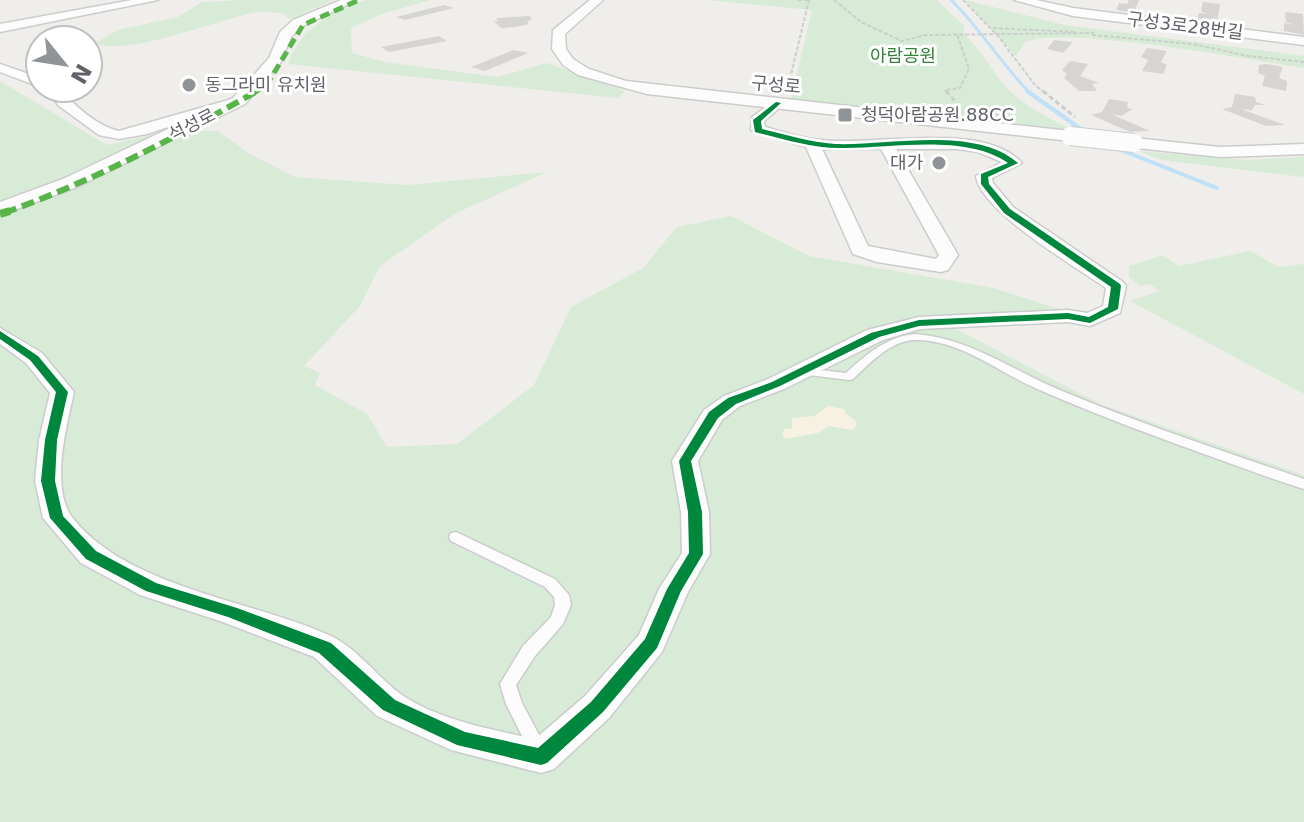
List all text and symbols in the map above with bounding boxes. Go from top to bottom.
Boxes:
street label: 구성3로28번길 [1126,8,1244,43]
north arrow [24,24,104,104]
park label: 아람공원 [870,45,936,66]
text: N [65,60,96,88]
street label: 구성로 [750,72,802,97]
place label: 동그라미 유치원 [205,74,327,95]
marker: 동그라미 유치원 [180,76,198,94]
street label: 석성로 [165,104,219,145]
place label: 청덕아람공원.88CC [861,104,1014,125]
marker: 청덕아람공원.88CC [836,106,854,124]
place label: 대가 [890,152,923,173]
marker: 대가 [930,154,948,172]

